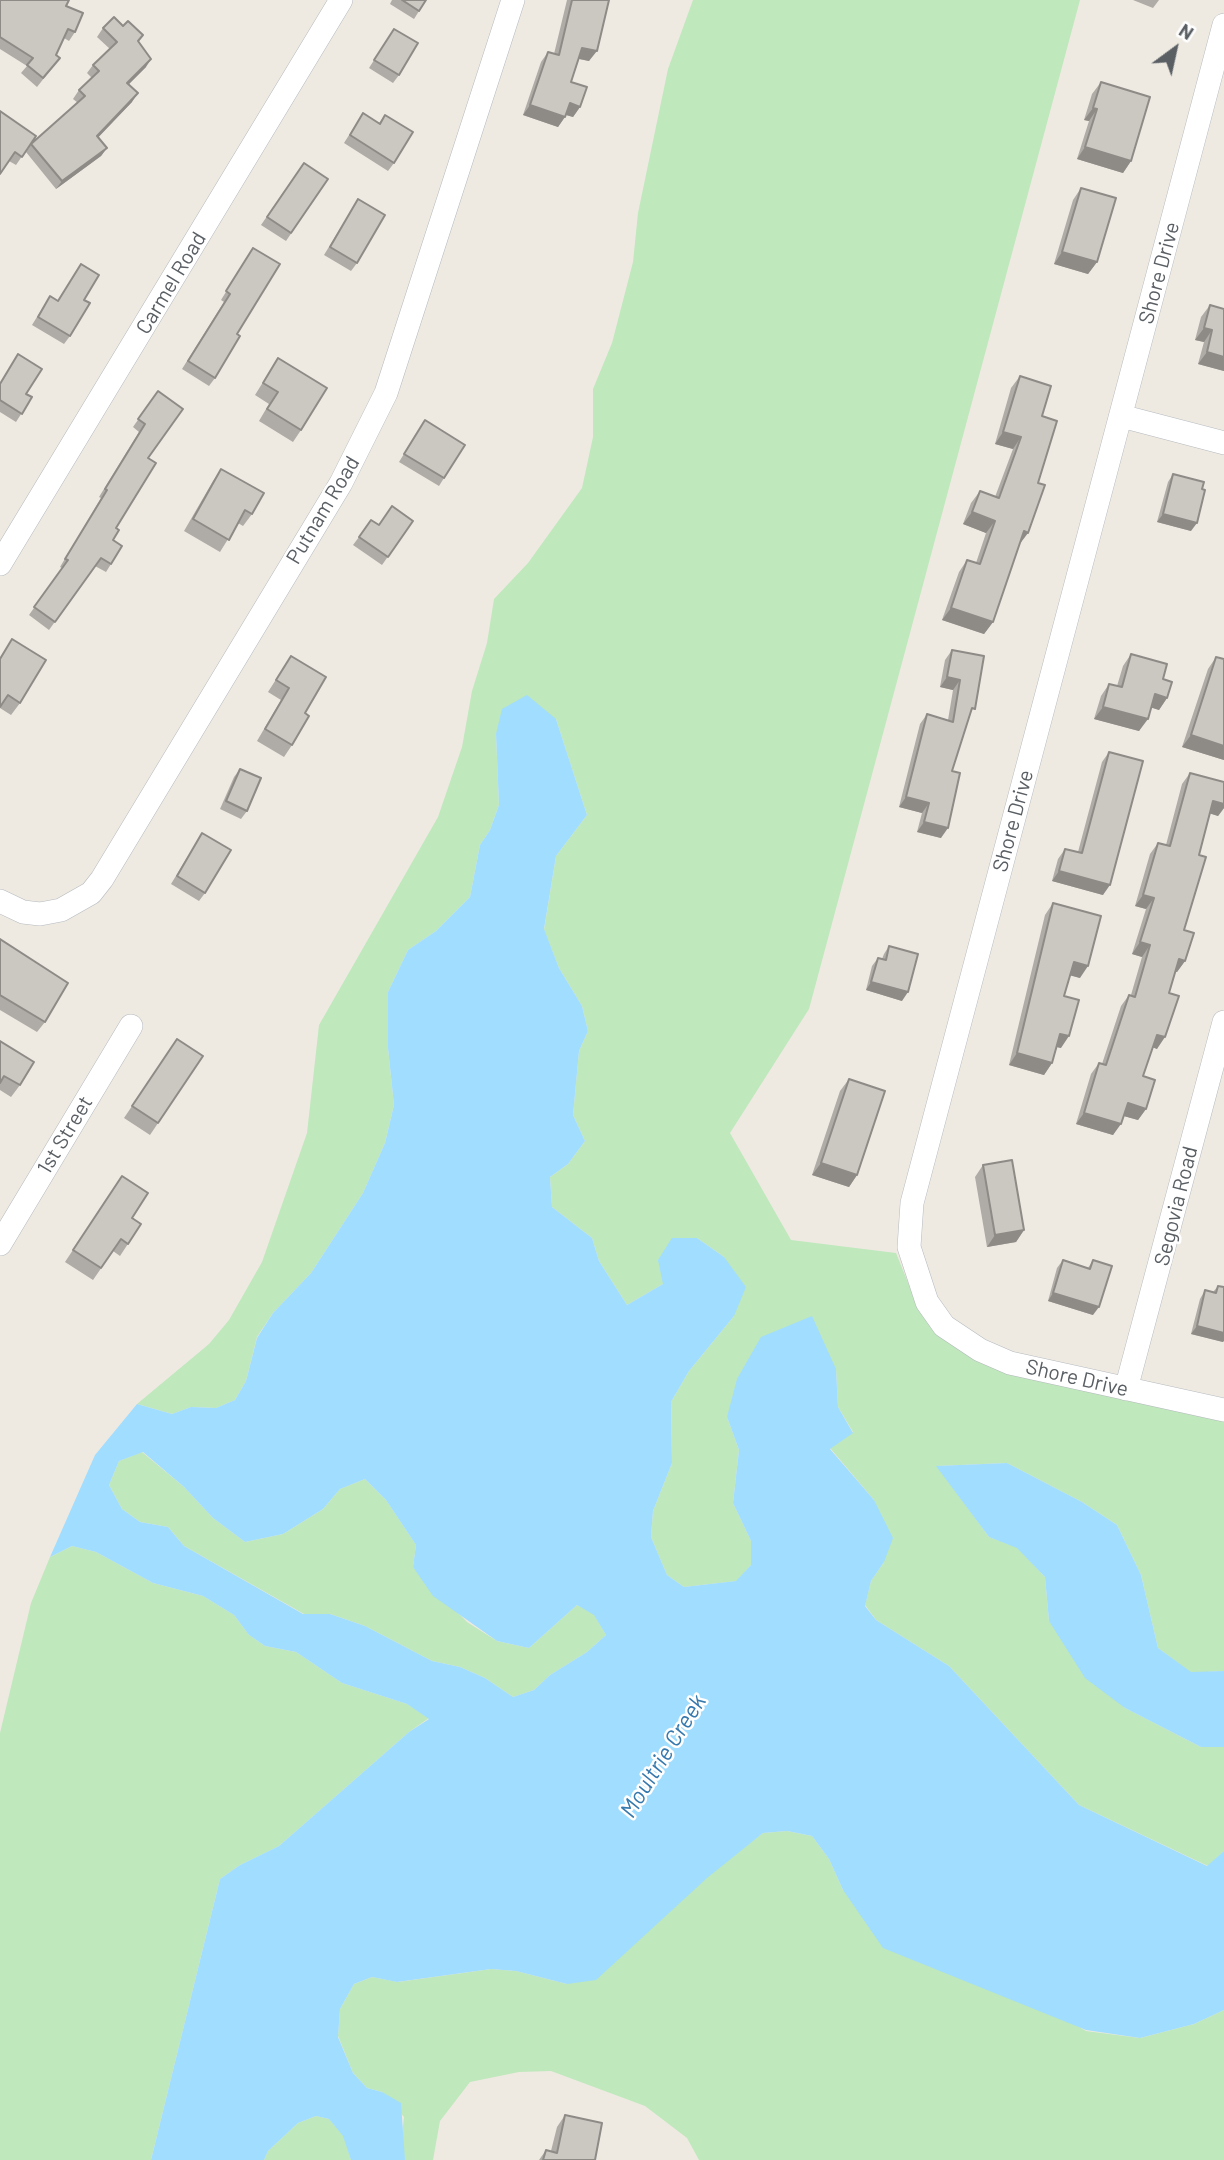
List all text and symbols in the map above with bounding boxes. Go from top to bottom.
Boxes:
north arrow [1140,14,1210,84]
text: N [1175,18,1198,44]
street label: Shore Drive [1133,219,1185,327]
street label: Carmel Road [131,227,211,339]
street label: Putnam Road [281,451,365,569]
street label: Shore Drive [987,767,1039,875]
street label: 1st Street [32,1091,98,1179]
street label: Segovia Road [1149,1144,1203,1268]
street label: Shore Drive [1023,1354,1131,1402]
water label: Moultrie Creek [614,1689,712,1823]

